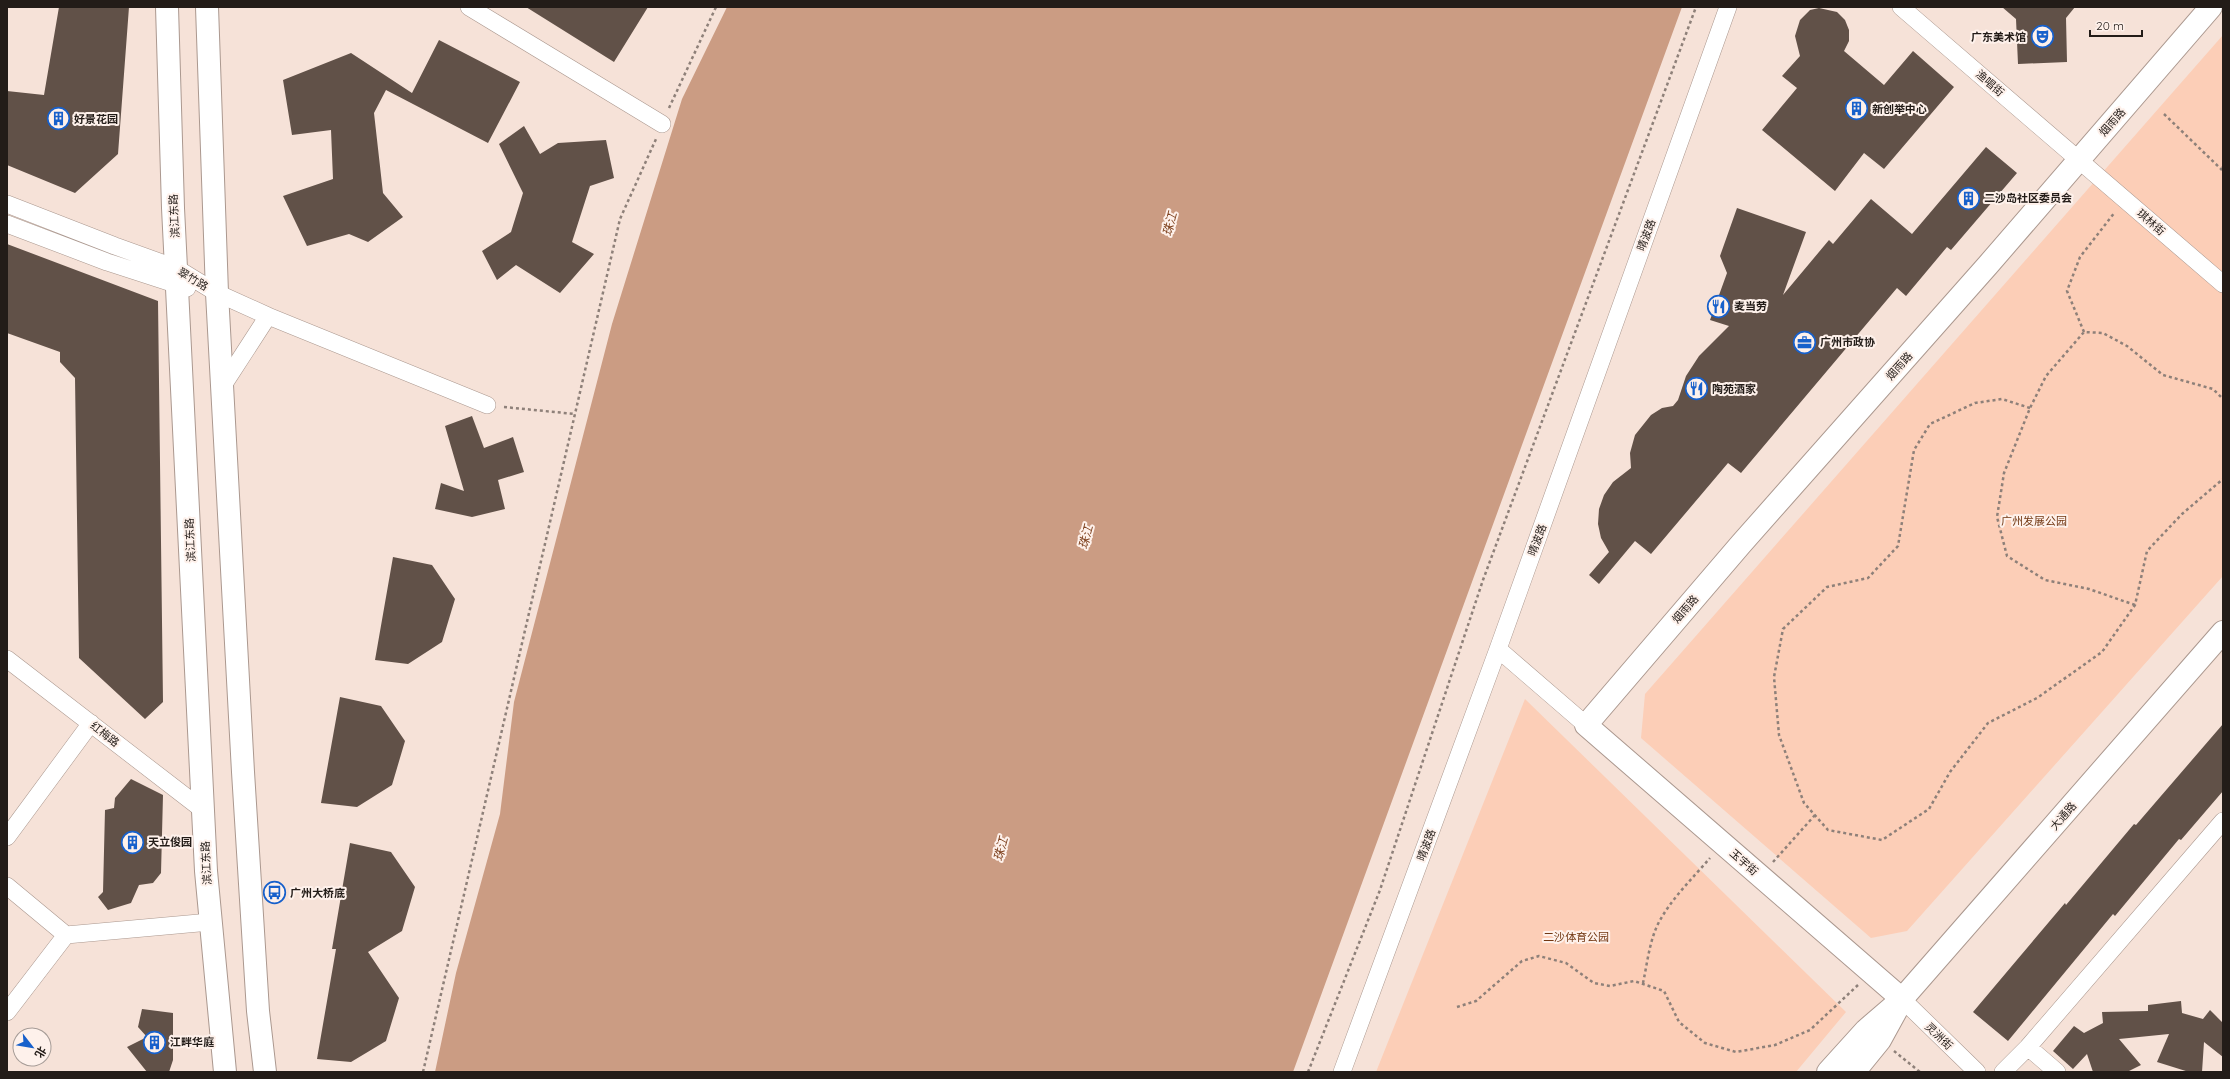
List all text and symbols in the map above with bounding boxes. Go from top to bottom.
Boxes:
scale bar [2090,12,2142,38]
text: 20 m [2096,18,2124,33]
theatre icon: 广东美术馆 [2029,24,2055,50]
place label: 广东美术馆 [1971,30,2026,44]
street label: 渔唱街 [1973,67,2007,99]
building icon: 新创举中心 [1844,96,1870,122]
place label: 新创举中心 [1872,102,1927,116]
street label: 烟雨路 [2096,105,2128,139]
building icon: 好景花园 [46,106,72,132]
place label: 好景花园 [74,112,118,126]
building icon: 二沙岛社区委员会 [1956,185,1982,211]
place label: 二沙岛社区委员会 [1984,191,2072,205]
street label: 滨江东路 [166,194,182,238]
street label: 琪林街 [2134,206,2168,238]
water label: 珠江 [1159,208,1180,237]
street label: 晴波路 [1634,217,1658,253]
street label: 翠竹路 [175,265,211,293]
restaurant icon: 麦当劳 [1705,293,1731,319]
place label: 麦当劳 [1734,299,1767,313]
office icon: 广州市政协 [1791,329,1817,355]
place label: 广州市政协 [1820,335,1875,349]
street label: 烟雨路 [1883,349,1915,383]
restaurant icon: 陶苑酒家 [1683,376,1709,402]
place label: 陶苑酒家 [1712,382,1756,396]
park label: 广州发展公园 [2001,514,2067,528]
street label: 滨江东路 [182,518,198,562]
water label: 珠江 [1075,521,1096,550]
street label: 晴波路 [1525,522,1549,558]
street label: 烟雨路 [1669,592,1701,626]
street label: 红梅路 [88,718,122,750]
street label: 大通路 [2047,799,2079,833]
street label: 晴波路 [1414,827,1438,863]
building icon: 天立俊园 [120,829,146,855]
water label: 珠江 [990,833,1011,862]
place label: 天立俊园 [148,835,192,849]
street label: 滨江东路 [198,841,214,885]
street label: 玉宇街 [1727,846,1761,878]
bus stop icon: 广州大桥底 [261,880,287,906]
place label: 广州大桥底 [290,886,345,900]
park label: 二沙体育公园 [1543,930,1609,944]
street label: 灵洲街 [1922,1020,1956,1052]
north arrow [12,1027,52,1067]
building icon: 江畔华庭 [142,1029,168,1055]
place label: 江畔华庭 [170,1035,214,1049]
text: 北 [32,1044,49,1060]

